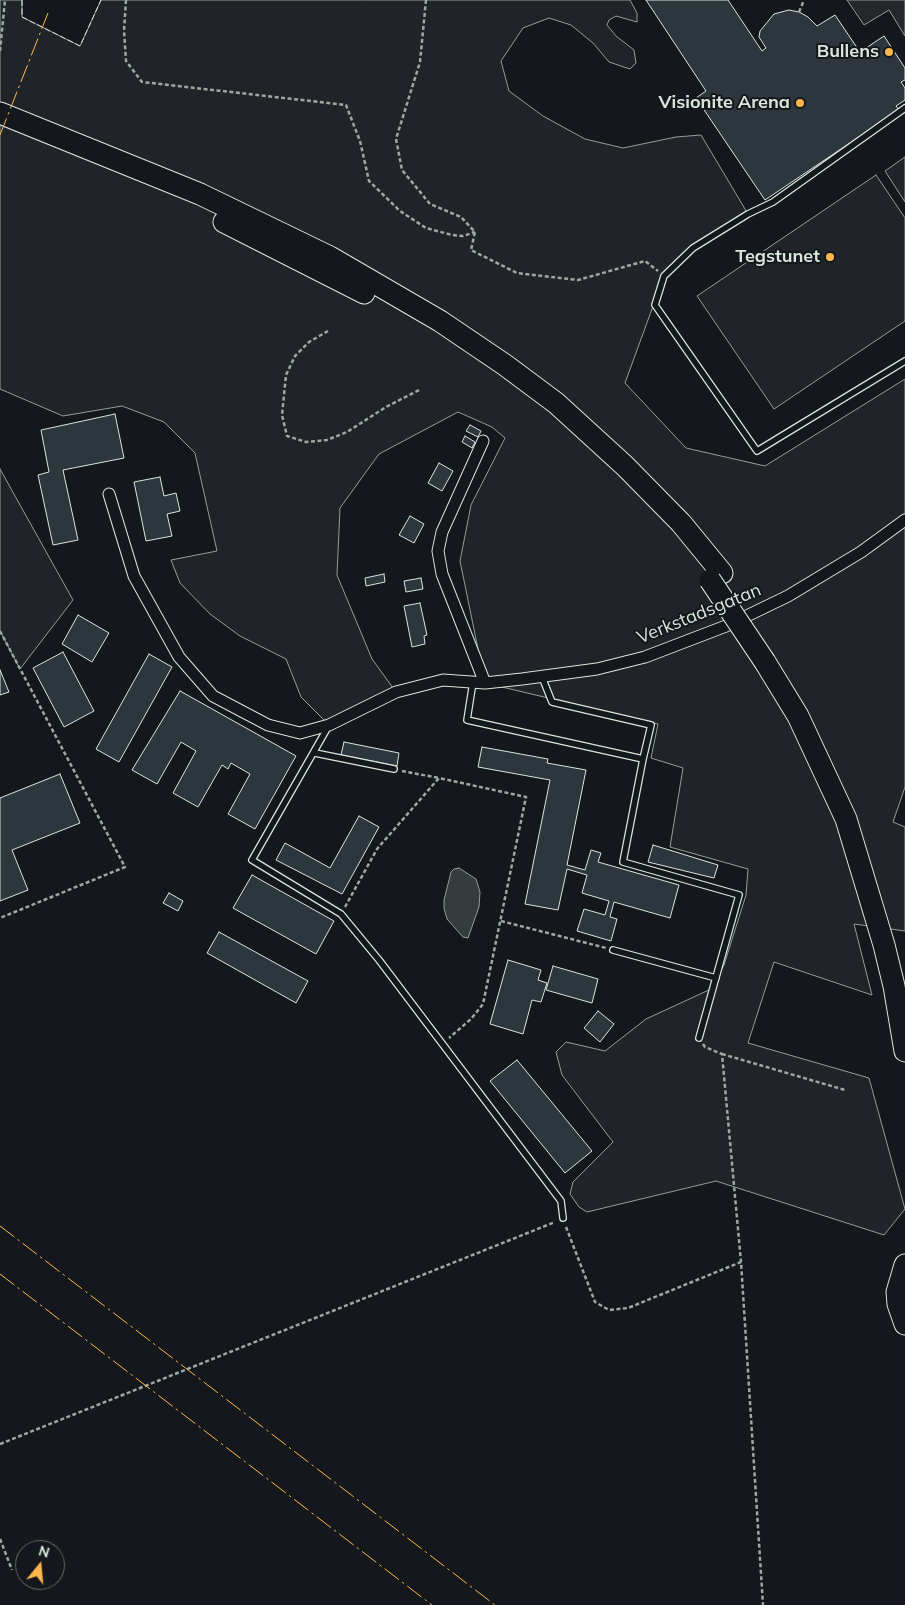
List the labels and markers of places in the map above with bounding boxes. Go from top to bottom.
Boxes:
place label: Bullens [817,41,879,63]
marker: Bullens [883,46,895,58]
place label: Visionite Arena [659,92,790,114]
marker: Visionite Arena [794,97,806,109]
place label: Tegstunet [735,246,820,268]
marker: Tegstunet [824,251,836,263]

